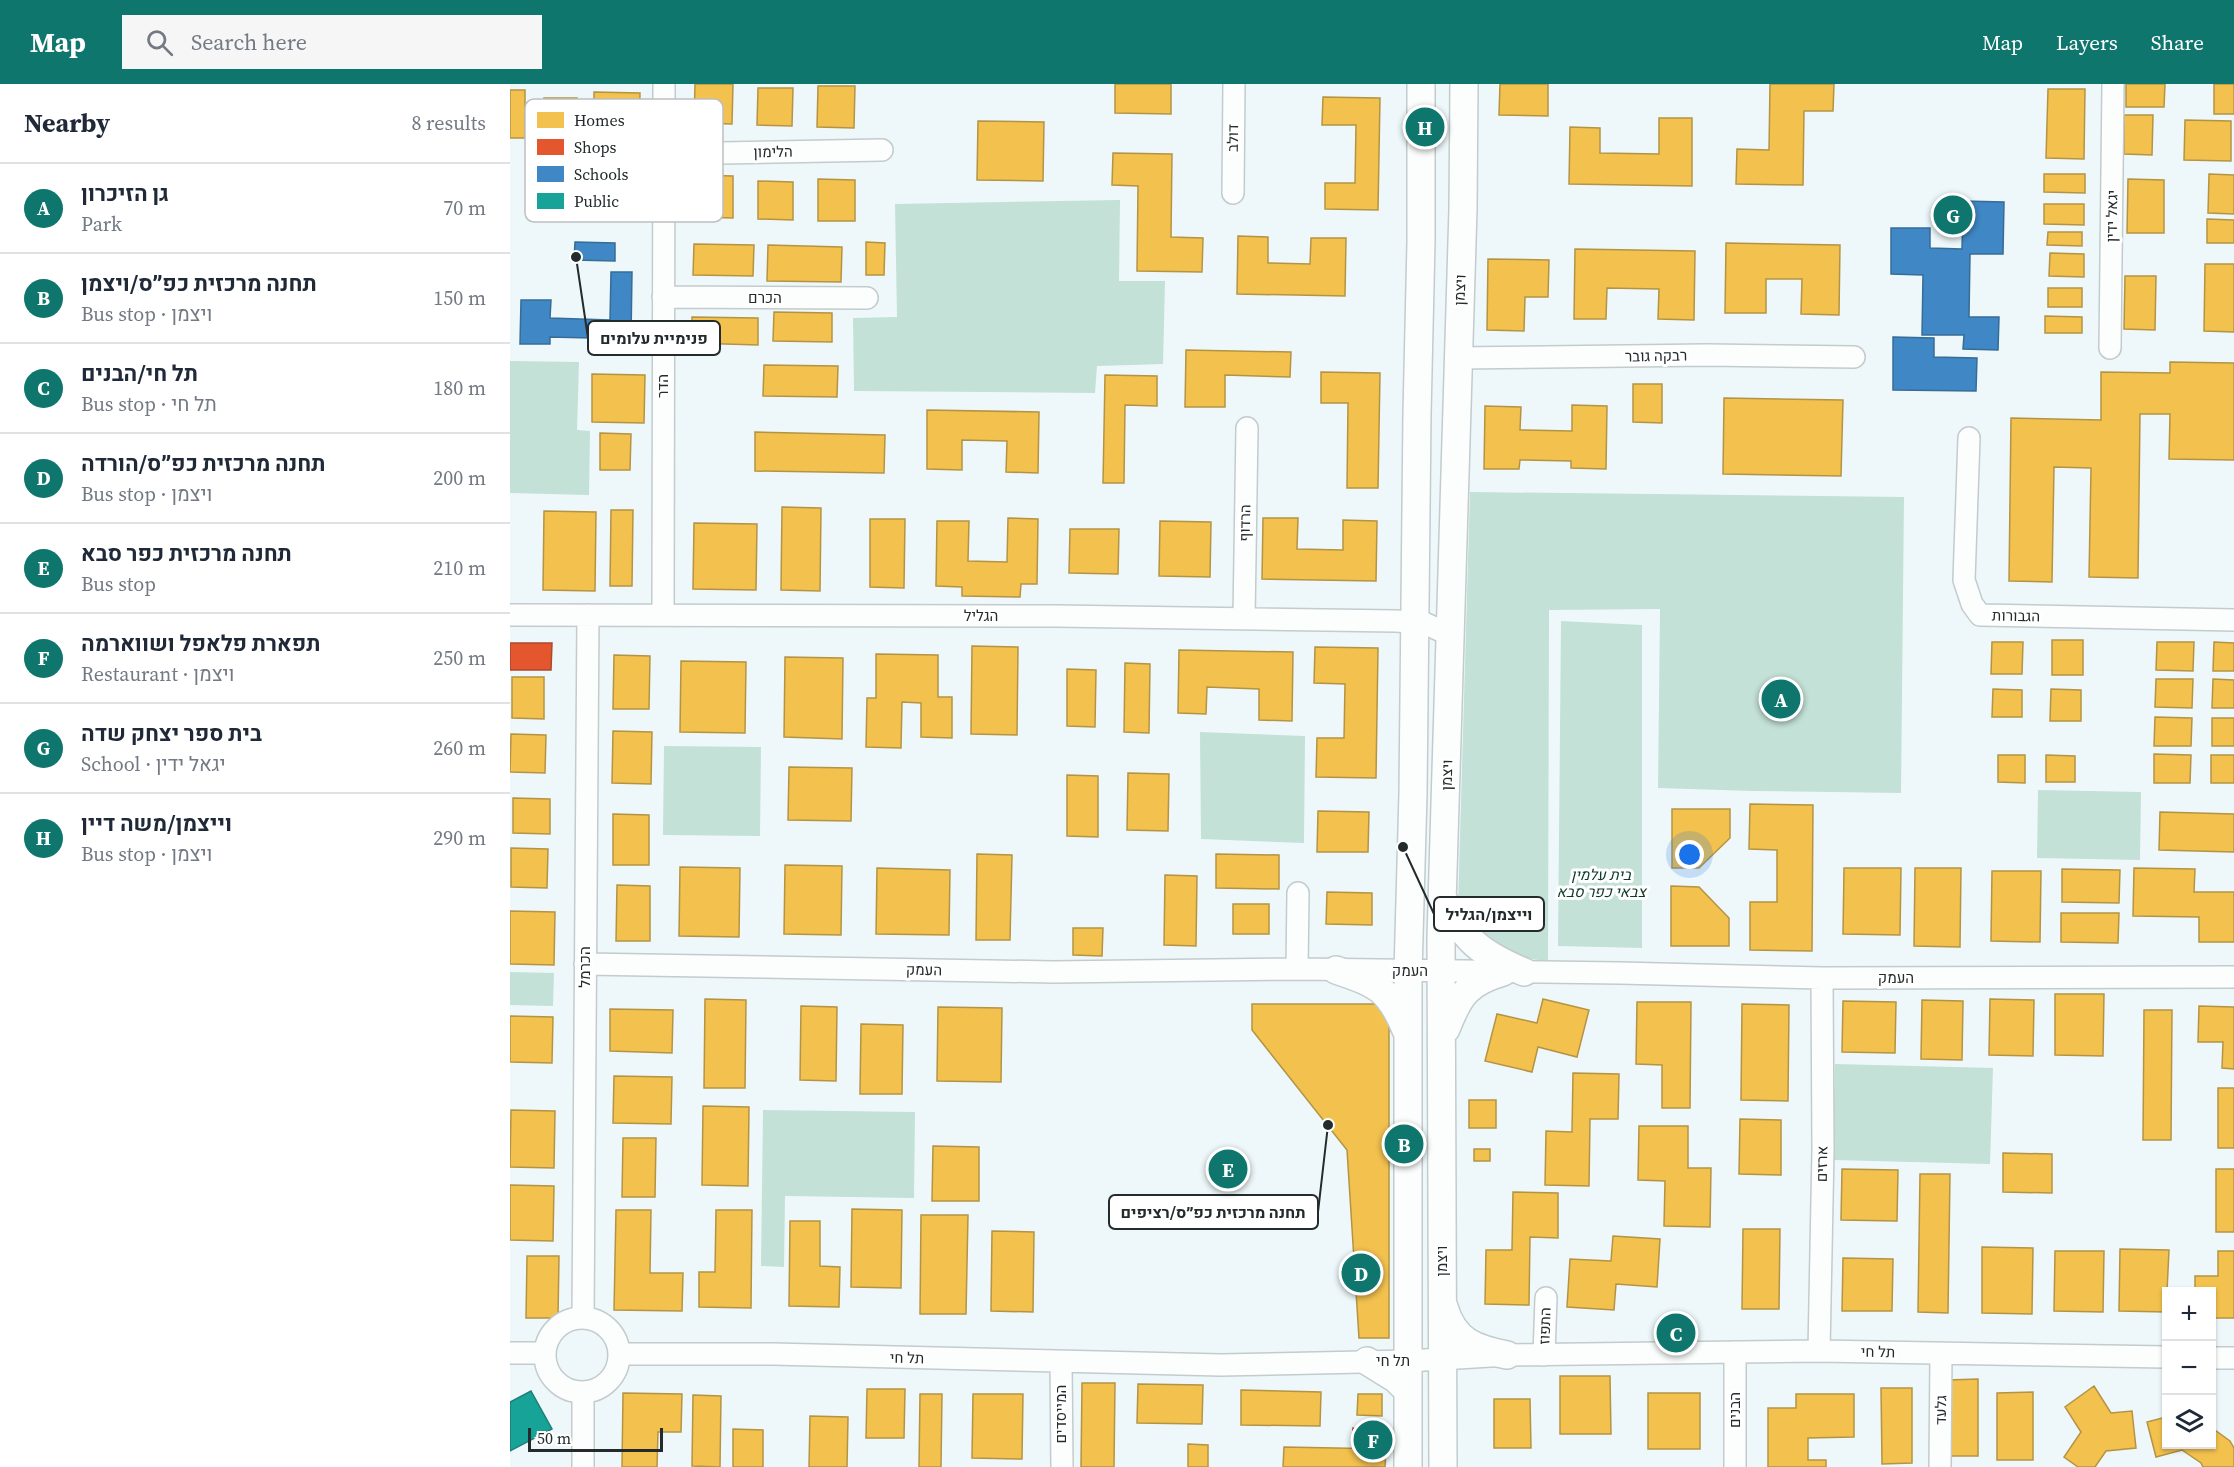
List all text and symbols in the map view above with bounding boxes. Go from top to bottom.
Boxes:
search box [122,15,542,69]
text: Map [30,23,86,61]
icon: search [143,26,176,59]
text: Search here [191,27,307,57]
text: Map [1982,28,2023,57]
text: Layers [2056,28,2118,57]
text: Share [2151,28,2204,57]
legend [525,99,723,222]
pin: H [1406,104,1444,150]
text: Nearby [24,105,110,141]
text: 8 results [411,109,486,137]
text: Homes [574,109,625,131]
street label: דולב [1222,124,1243,152]
text: Shops [574,136,617,158]
street label: הלימון [753,141,793,162]
text: Schools [574,163,629,185]
text: גן הזיכרון [81,178,169,208]
text: Public [574,190,619,212]
street label: יגאל ידין [2101,190,2122,242]
pin: G [1934,192,1972,238]
text: A [37,194,50,222]
text: 70 m [443,194,486,222]
text: Park [81,210,122,238]
text: תחנה מרכזית כפ״ס/ויצמן [81,268,317,298]
street label: ויצמן [1448,274,1471,306]
text: B [37,284,50,312]
text: 150 m [433,284,486,312]
street label: הכרם [748,287,782,308]
text: Bus stop · ויצמן [81,300,212,328]
callout: פנימיית עלומים [588,321,720,355]
text: פנימיית עלומים [600,327,708,349]
street label: רבקה גובר [1625,344,1687,367]
text: תל חי/הבנים [81,358,198,388]
text: C [37,374,50,402]
text: 180 m [433,374,486,402]
street label: הדר [652,374,673,398]
text: Bus stop · תל חי [81,390,217,418]
text: תחנה מרכזית כפ״ס/הורדה [81,448,325,478]
text: D [36,464,51,492]
text: 200 m [433,464,486,492]
text: Bus stop · ויצמן [81,480,212,508]
street label: הרדוף [1234,504,1255,542]
text: תחנה מרכזית כפר סבא [81,538,292,568]
text: E [38,554,49,582]
text: 210 m [433,554,486,582]
text: Bus stop [81,570,156,598]
street label: הגליל [964,605,998,626]
street label: הגבורות [1992,605,2040,626]
text: תפארת פלאפל ושווארמה [81,628,320,658]
text: F [38,644,49,672]
text: 250 m [433,644,486,672]
text: Restaurant · ויצמן [81,660,235,688]
pin: A [1762,676,1800,722]
text: בית ספר יצחק שדה [81,718,262,748]
text: G [37,734,50,762]
text: 260 m [433,734,486,762]
text: School · יגאל ידין [81,750,226,778]
street label: ויצמן [1436,759,1457,791]
text: וייצמן/משה דיין [81,808,232,838]
text: H [36,824,51,852]
text: 290 m [433,824,486,852]
text: Bus stop · ויצמן [81,840,212,868]
your location [1675,840,1704,869]
park label: בית עלמין צבאי כפר סבא [1556,864,1647,902]
callout: וייצמן/הגליל [1434,897,1544,931]
text: וייצמן/הגליל [1446,903,1532,925]
street label: הכרמל [574,946,595,988]
street label: העמק [906,959,942,980]
street label: העמק [1392,960,1428,981]
street label: העמק [1878,967,1914,988]
pin: B [1384,1122,1424,1166]
pin: E [1208,1146,1248,1192]
street label: ארזים [1811,1146,1832,1182]
callout: תחנה מרכזית כפ״ס/רציפים [1109,1195,1318,1229]
text: תחנה מרכזית כפ״ס/רציפים [1120,1201,1306,1223]
street label: ויצמן [1431,1246,1452,1276]
pin: D [1342,1250,1380,1296]
map controls [2162,1287,2216,1449]
button: + [2162,1287,2216,1341]
street label: התפוז [1533,1307,1556,1345]
pin: C [1656,1310,1696,1356]
street label: תל חי [1861,1341,1895,1362]
button: − [2162,1341,2216,1395]
street label: תל חי [890,1347,924,1368]
street label: תל חי [1376,1350,1410,1371]
street label: המייסדים [1050,1385,1071,1443]
street label: הבנים [1724,1392,1745,1428]
street label: גלעד [1930,1395,1951,1425]
button: layers [2162,1395,2216,1449]
pin: F [1354,1418,1392,1462]
scale bar [528,1425,663,1452]
text: 50 m [537,1427,571,1449]

